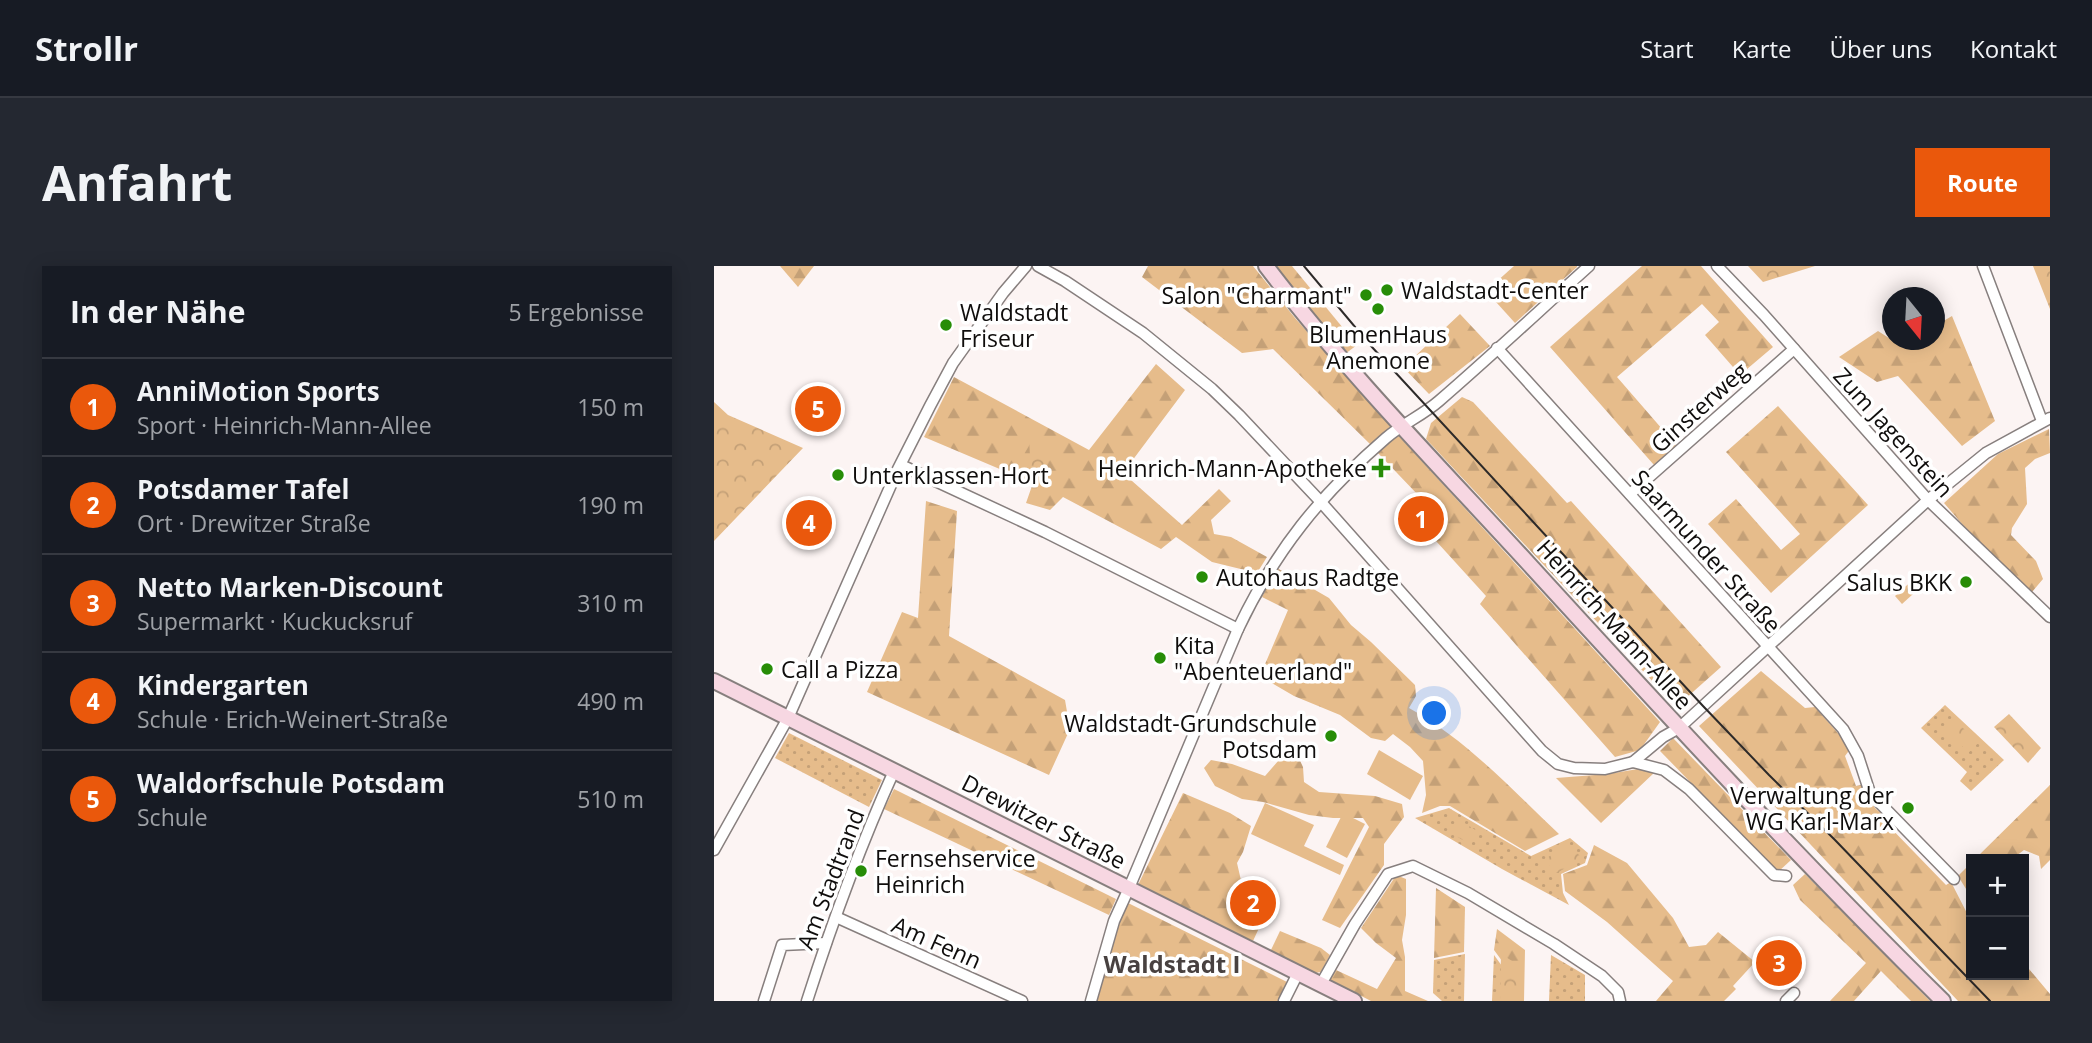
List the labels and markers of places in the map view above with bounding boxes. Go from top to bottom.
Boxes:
place label: Waldstadt-Center [1401,274,1589,306]
place label: Salon "Charmant" [1161,279,1352,311]
marker: Waldstadt-Center [1379,282,1395,298]
marker: Salon "Charmant" [1358,287,1374,303]
place label: Waldstadt Friseur [960,296,1068,354]
marker: BlumenHaus Anemone [1370,301,1386,317]
marker: Waldstadt Friseur [938,317,954,333]
place label: BlumenHaus Anemone [1309,318,1447,376]
pin: 5 [795,383,841,435]
place label: Heinrich-Mann-Apotheke [1098,452,1367,484]
place label: Unterklassen-Hort [852,459,1049,491]
marker: Heinrich-Mann-Apotheke [1373,460,1389,476]
marker: Unterklassen-Hort [830,467,846,483]
pin: 1 [1398,493,1444,545]
pin: 4 [786,497,832,549]
place label: Autohaus Radtge [1216,561,1399,593]
place label: Salus BKK [1847,566,1953,598]
marker: Autohaus Radtge [1194,569,1210,585]
marker: Salus BKK [1958,574,1974,590]
place label: Kita "Abenteuerland" [1174,629,1352,687]
marker: Kita "Abenteuerland" [1152,650,1168,666]
place label: Call a Pizza [781,653,899,685]
marker: Call a Pizza [759,661,775,677]
place label: Waldstadt-Grundschule Potsdam [1064,707,1317,765]
marker: Waldstadt-Grundschule Potsdam [1323,728,1339,744]
place label: Verwaltung der WG Karl-Marx [1730,779,1895,837]
marker: Verwaltung der WG Karl-Marx [1900,800,1916,816]
place label: Fernsehservice Heinrich [875,842,1036,900]
marker: Fernsehservice Heinrich [853,863,869,879]
pin: 2 [1230,877,1276,929]
pin: 3 [1756,937,1802,989]

